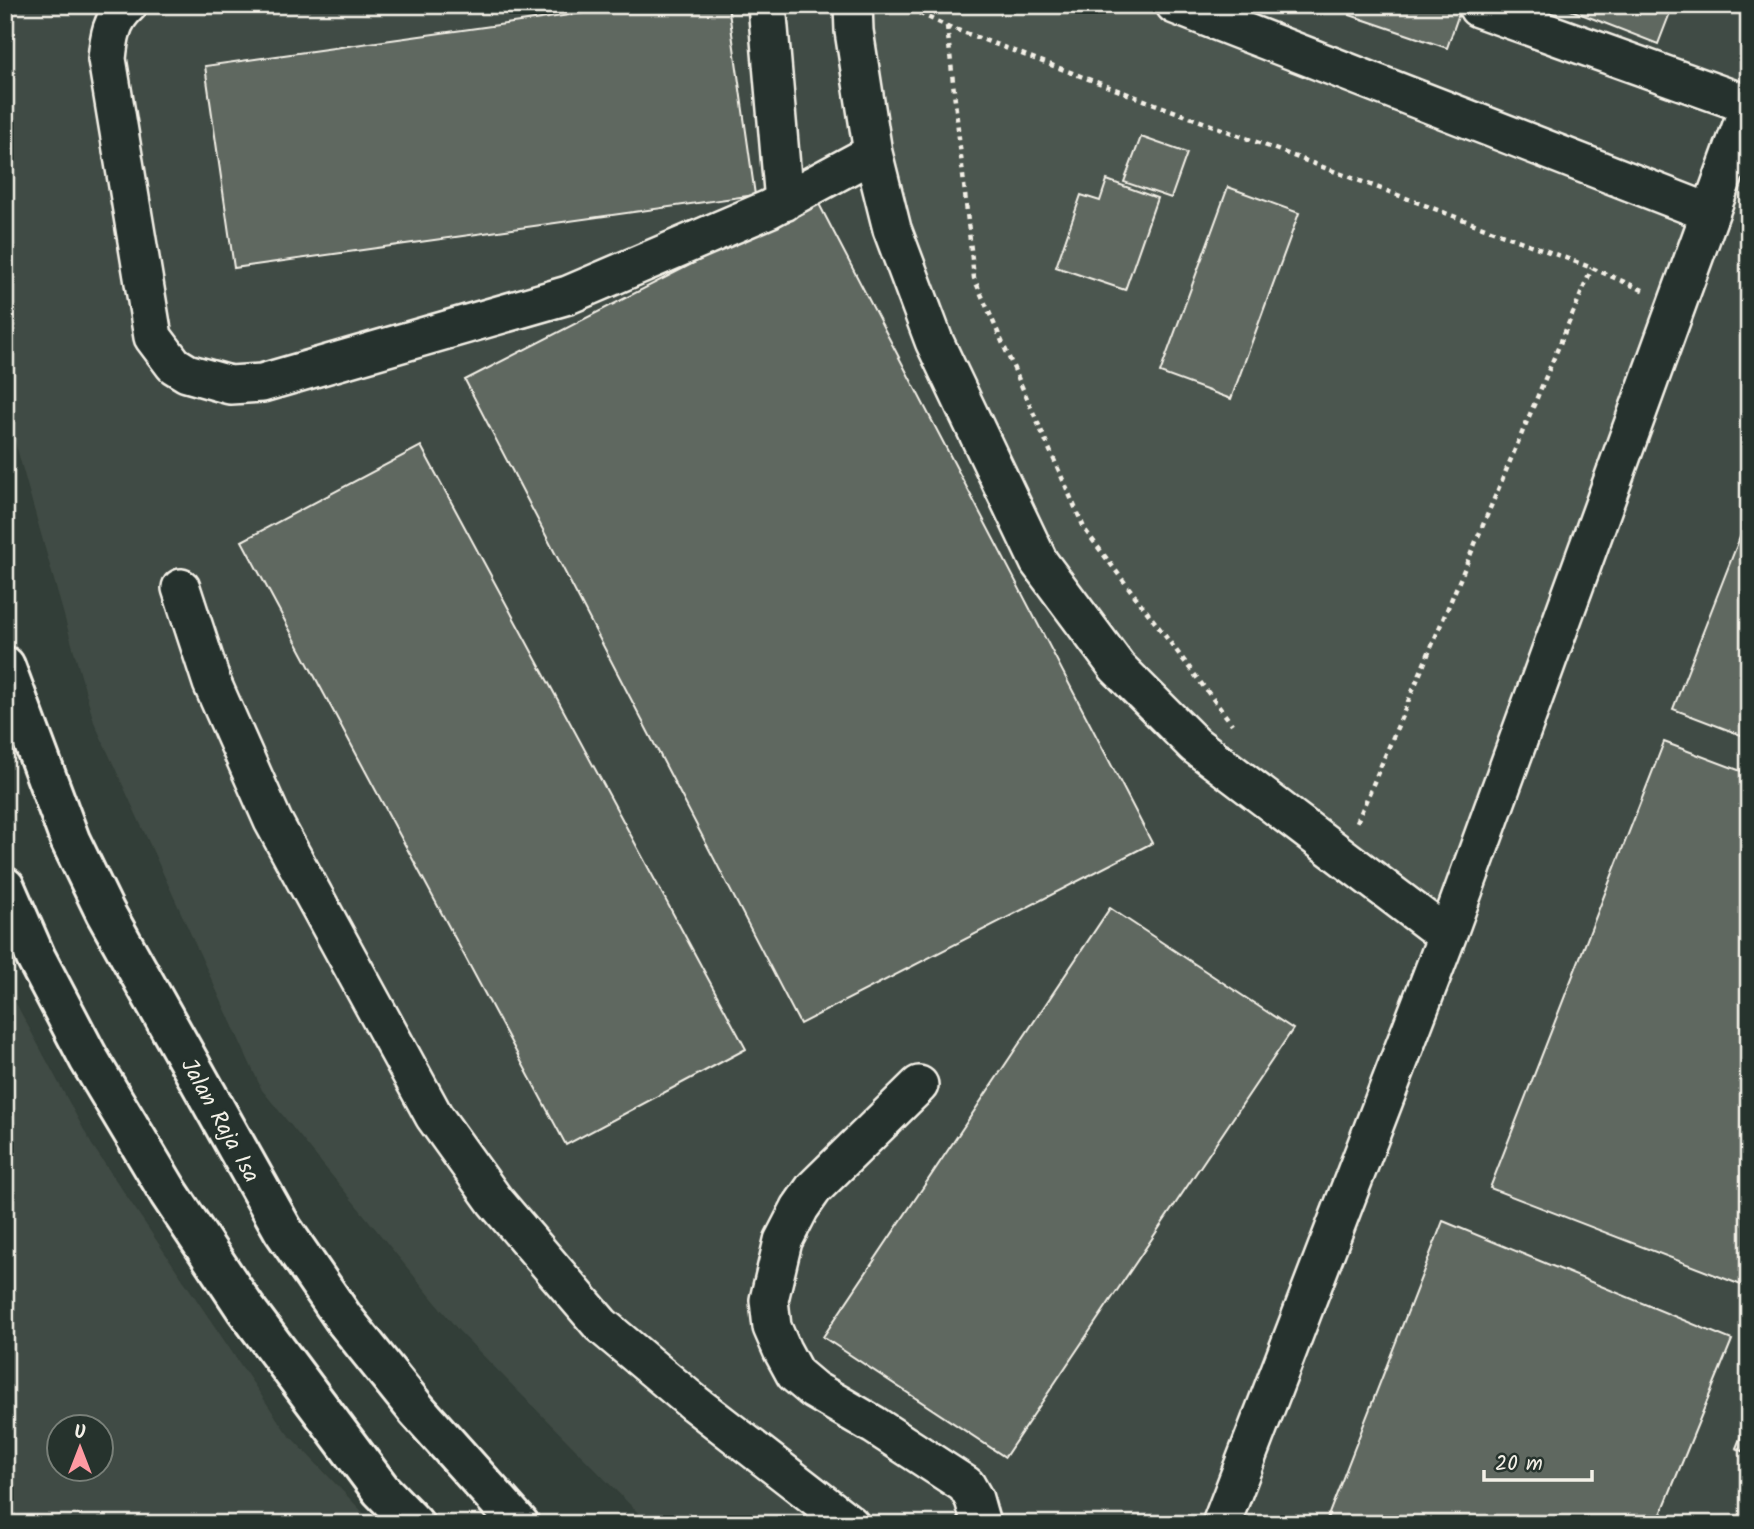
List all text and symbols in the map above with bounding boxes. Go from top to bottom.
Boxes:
street label: Jalan Raja Isa [170,1052,268,1190]
north arrow [46,1414,116,1484]
text: U [74,1418,86,1448]
scale bar [1484,1438,1593,1482]
text: 20 m [1495,1448,1543,1481]

